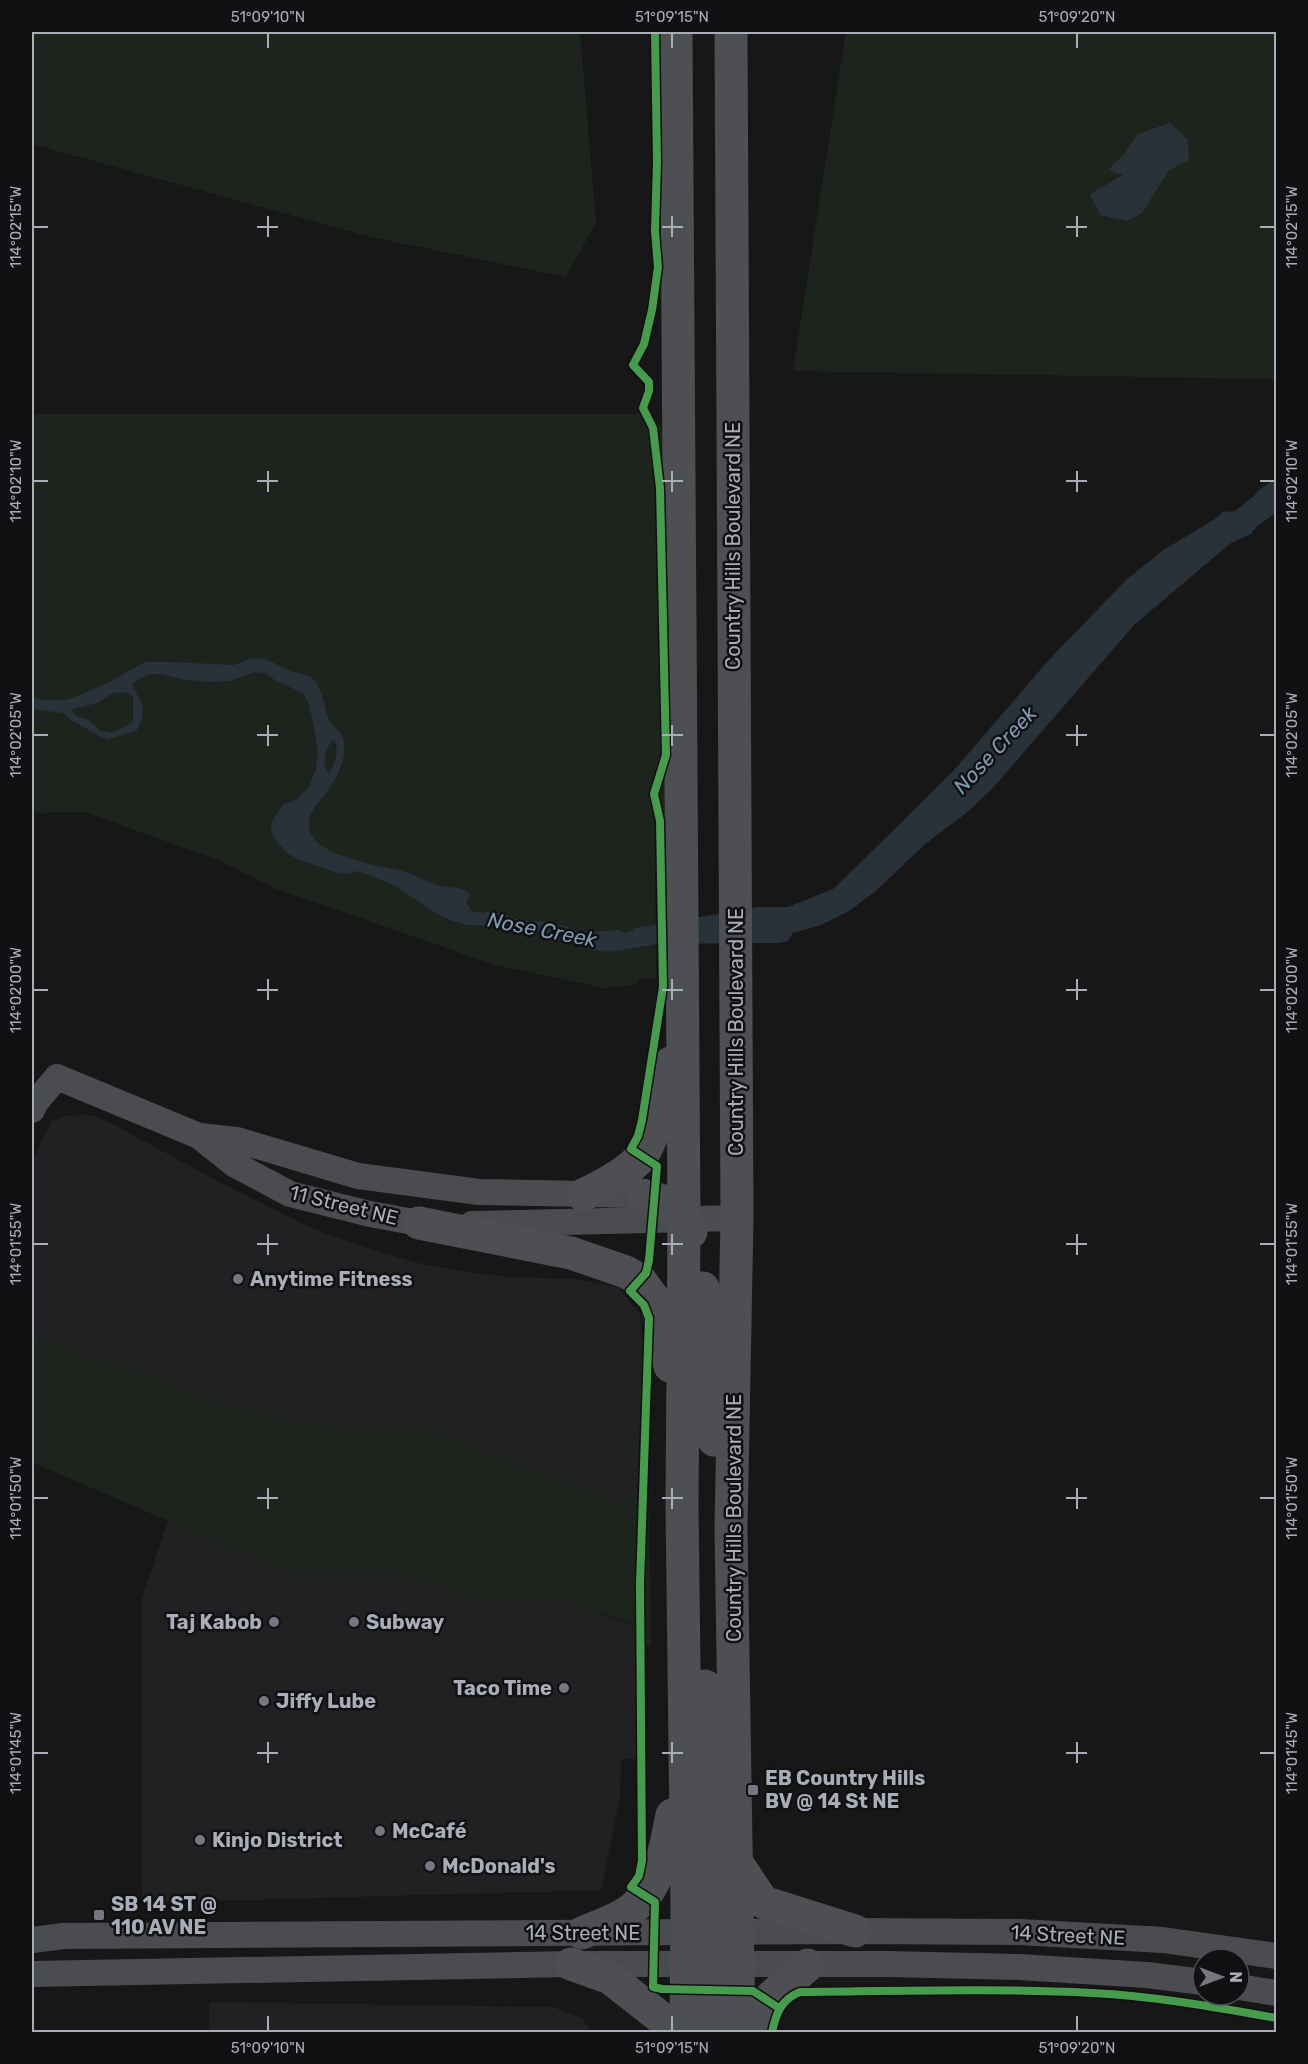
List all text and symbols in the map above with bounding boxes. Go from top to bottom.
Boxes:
text: 51°09'10"N [231,8,305,26]
text: 51°09'15"N [635,8,709,26]
text: 51°09'20"N [1039,8,1115,26]
text: 114°02'15"W [7,186,25,268]
text: 114°02'15"W [1283,186,1301,268]
street label: Country Hills Boulevard NE [721,422,745,670]
text: 114°02'10"W [7,439,25,523]
text: 114°02'10"W [1283,439,1301,523]
text: 114°02'05"W [7,692,25,778]
text: 114°02'05"W [1283,692,1301,778]
water label: Nose Creek [948,700,1042,799]
water label: Nose Creek [486,907,600,953]
street label: Country Hills Boulevard NE [724,908,748,1156]
text: 114°02'00"W [7,947,25,1033]
text: 114°02'00"W [1283,947,1301,1033]
street label: 11 Street NE [287,1180,401,1230]
text: 114°01'55"W [7,1203,25,1285]
text: 114°01'55"W [1283,1203,1301,1285]
place label: Anytime Fitness [250,1267,413,1291]
marker: Anytime Fitness [231,1272,245,1286]
street label: Country Hills Boulevard NE [722,1394,746,1642]
text: 114°01'50"W [7,1456,25,1540]
text: 114°01'50"W [1283,1456,1301,1540]
place label: Taj Kabob [166,1610,262,1634]
place label: Subway [366,1610,444,1634]
marker: Taj Kabob [267,1615,281,1629]
marker: Subway [347,1615,361,1629]
place label: Taco Time [453,1676,552,1700]
marker: Taco Time [557,1681,571,1695]
place label: Jiffy Lube [276,1689,376,1713]
marker: Jiffy Lube [257,1694,271,1708]
text: 114°01'45"W [7,1712,25,1794]
text: 114°01'45"W [1283,1712,1301,1794]
place label: EB Country Hills BV @ 14 St NE [765,1766,925,1813]
marker: EB Country Hills BV @ 14 St NE [746,1783,760,1797]
place label: McCafé [392,1819,467,1843]
marker: McCafé [373,1824,387,1838]
place label: Kinjo District [212,1828,343,1852]
marker: Kinjo District [193,1833,207,1847]
place label: McDonald's [442,1854,555,1878]
marker: McDonald's [423,1859,437,1873]
place label: SB 14 ST @ 110 AV NE [111,1892,217,1939]
marker: SB 14 ST @ 110 AV NE [92,1908,106,1922]
street label: 14 Street NE [1010,1920,1126,1950]
street label: 14 Street NE [526,1921,640,1945]
north arrow [1191,1947,1251,2007]
text: N [1226,1971,1245,1983]
text: 51°09'10"N [231,2039,305,2057]
text: 51°09'15"N [635,2039,709,2057]
text: 51°09'20"N [1039,2039,1115,2057]

